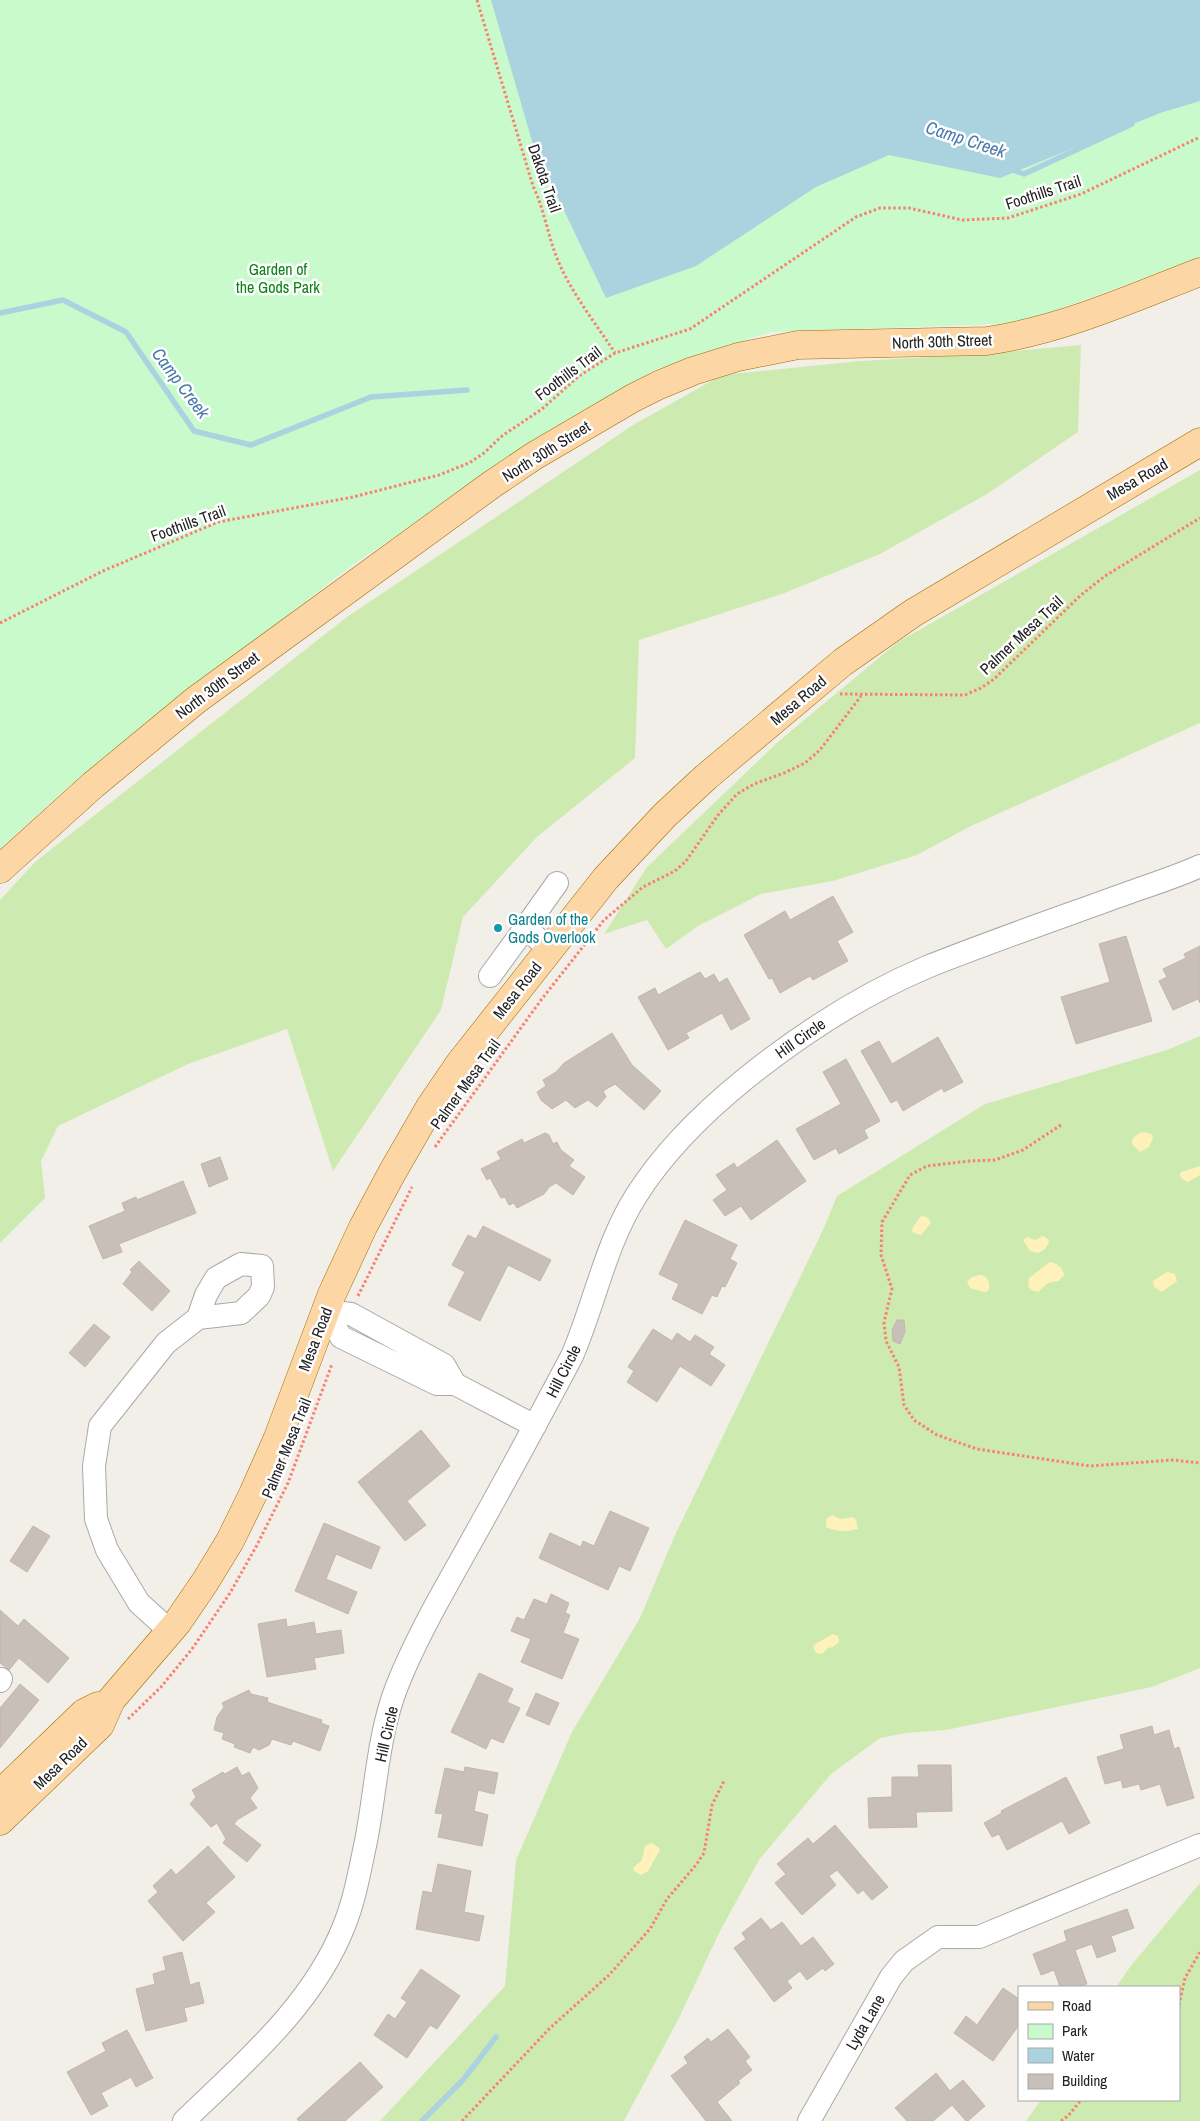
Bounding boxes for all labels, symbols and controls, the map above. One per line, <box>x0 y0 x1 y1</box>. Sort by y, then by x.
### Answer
water label: Camp Creek <box>923 114 1010 164</box>
street label: Dakota Trail <box>523 141 567 215</box>
street label: Foothills Trail <box>1002 169 1084 215</box>
park label: Garden of the Gods Park <box>236 258 320 298</box>
street label: North 30th Street <box>892 328 993 354</box>
street label: Foothills Trail <box>530 341 606 405</box>
water label: Camp Creek <box>146 342 216 424</box>
street label: North 30th Street <box>498 415 594 487</box>
street label: Mesa Road <box>1102 453 1172 505</box>
street label: Foothills Trail <box>148 499 229 547</box>
street label: Palmer Mesa Trail <box>975 591 1067 679</box>
street label: North 30th Street <box>170 646 264 724</box>
street label: Mesa Road <box>765 670 831 730</box>
place label: Garden of the Gods Overlook <box>508 908 596 948</box>
marker: Garden of the Gods Overlook <box>492 922 504 934</box>
street label: Mesa Road <box>488 957 546 1023</box>
street label: Hill Circle <box>770 1013 830 1063</box>
street label: Palmer Mesa Trail <box>425 1034 505 1134</box>
street label: Mesa Road <box>293 1304 337 1374</box>
street label: Hill Circle <box>540 1341 586 1401</box>
street label: Palmer Mesa Trail <box>256 1394 316 1501</box>
street label: Hill Circle <box>369 1704 403 1764</box>
street label: Mesa Road <box>28 1732 92 1794</box>
legend <box>1018 1986 1180 2101</box>
street label: Lyda Lane <box>840 1990 890 2054</box>
text: Road <box>1062 1995 1091 2016</box>
text: Park <box>1062 2020 1088 2041</box>
text: Water <box>1062 2045 1094 2066</box>
text: Building <box>1062 2070 1107 2091</box>

